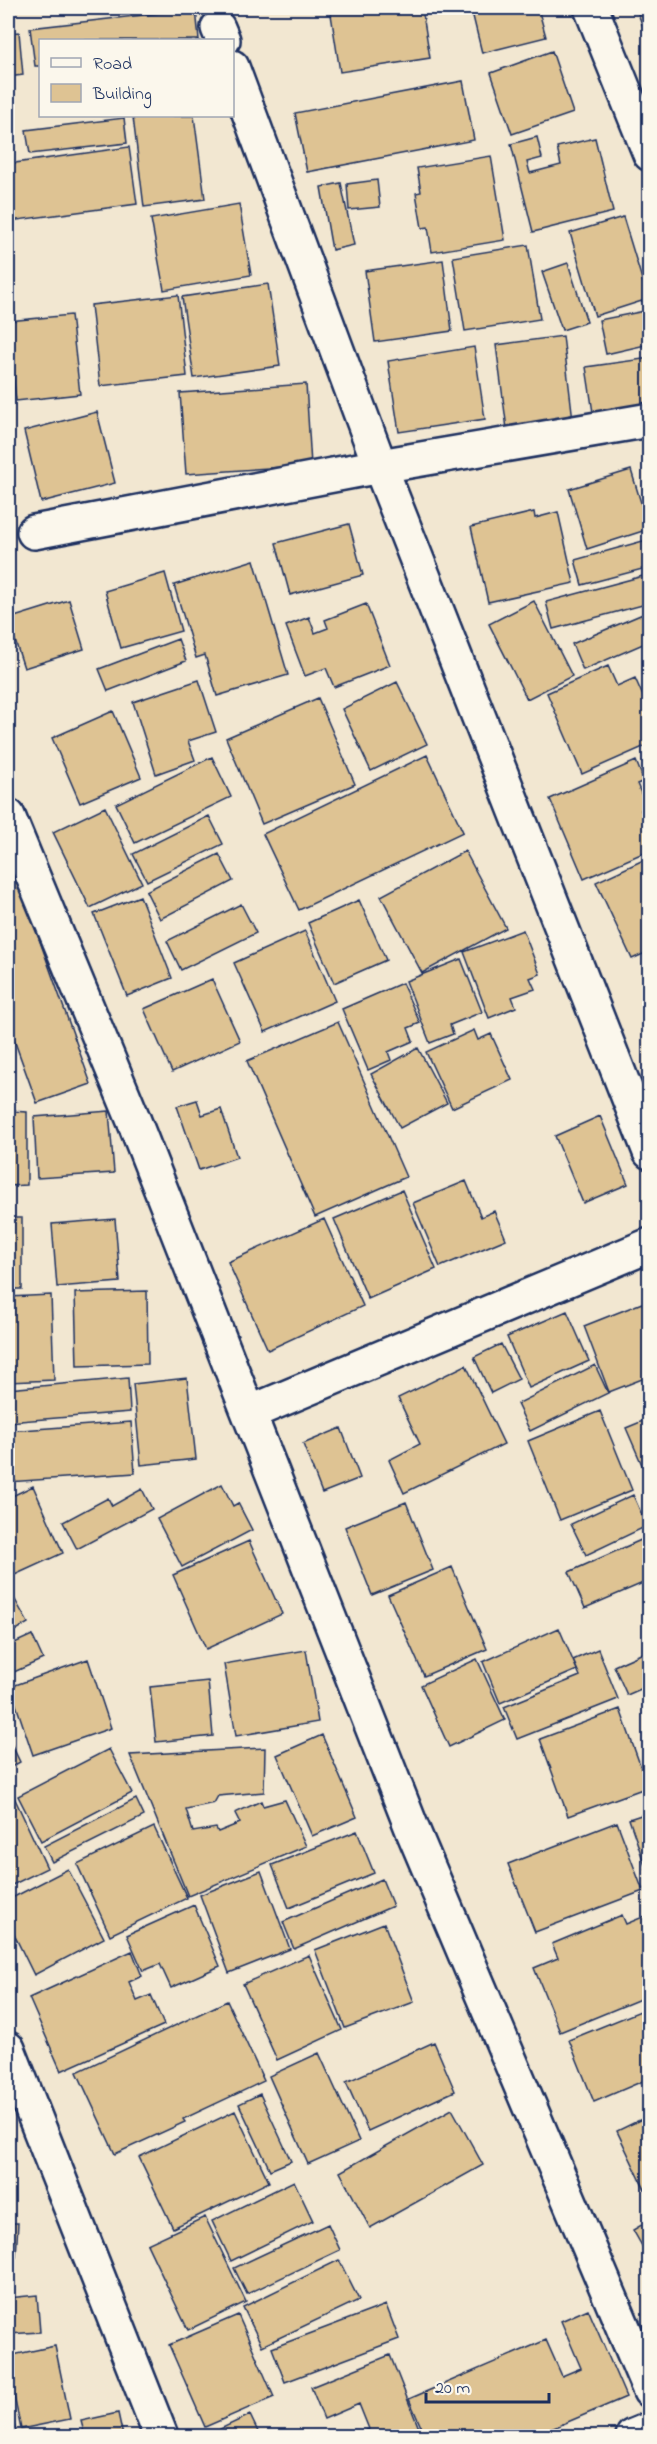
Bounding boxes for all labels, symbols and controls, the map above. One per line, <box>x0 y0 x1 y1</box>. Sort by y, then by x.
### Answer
legend <box>39 39 234 117</box>
text: Road <box>93 52 132 78</box>
text: Building <box>92 82 152 109</box>
scale bar <box>426 2366 549 2404</box>
text: 20 m <box>435 2376 470 2402</box>

